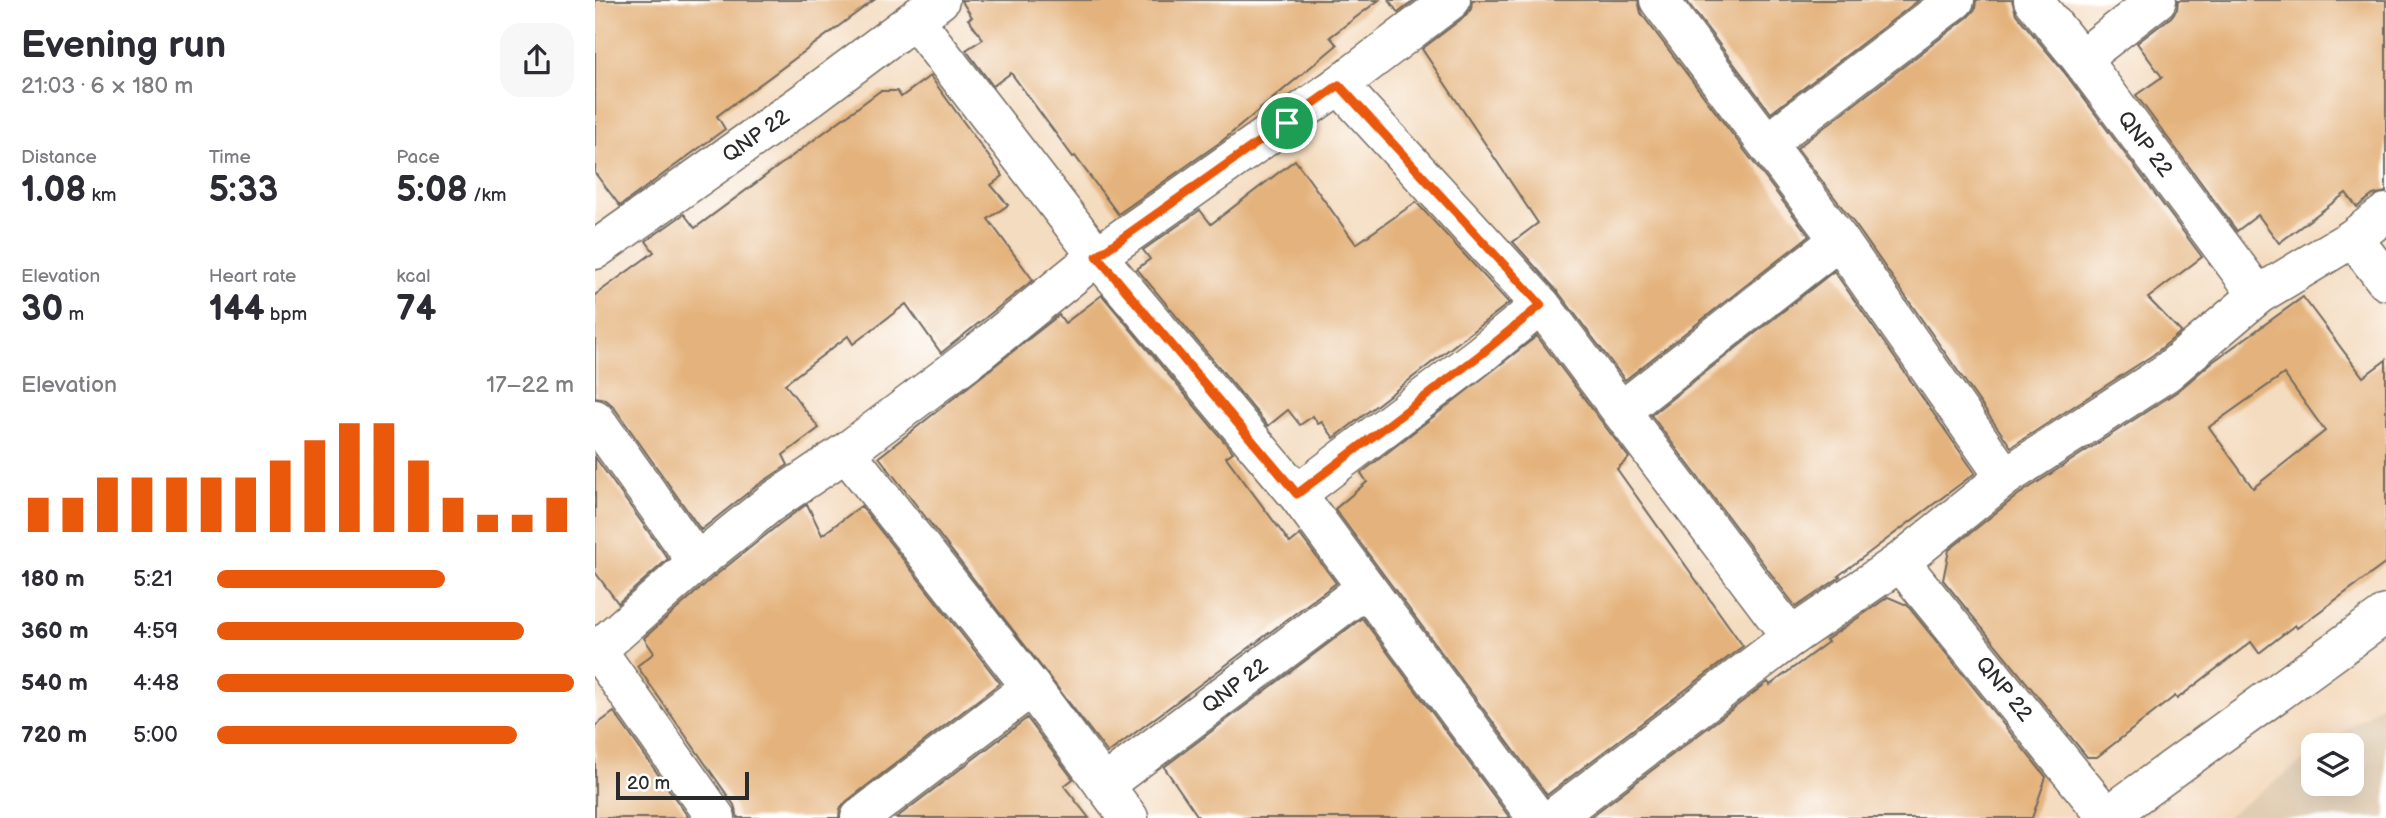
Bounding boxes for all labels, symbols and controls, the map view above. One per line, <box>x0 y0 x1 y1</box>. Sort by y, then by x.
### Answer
text: Evening run <box>21 23 226 68</box>
button: share <box>500 23 574 97</box>
text: 21:03 · 6 × 180 m <box>21 72 193 100</box>
pin <box>1257 93 1317 153</box>
street label: QNP 22 <box>718 104 795 168</box>
icon: arrive <box>1268 104 1306 142</box>
street label: QNP 22 <box>2112 106 2178 182</box>
text: Distance <box>21 146 97 169</box>
text: Time <box>209 146 251 169</box>
text: Pace <box>396 146 440 169</box>
text: 1.08 <box>21 169 86 212</box>
text: 5:33 <box>209 169 278 212</box>
text: 5:08 <box>396 169 468 212</box>
text: km <box>86 184 116 207</box>
text: /km <box>468 184 507 207</box>
text: Elevation <box>21 265 100 288</box>
text: Heart rate <box>209 265 296 288</box>
text: kcal <box>396 265 430 288</box>
text: 30 <box>21 288 63 331</box>
text: 144 <box>209 288 265 331</box>
text: 74 <box>396 288 436 331</box>
text: m <box>63 303 84 326</box>
text: bpm <box>265 303 307 326</box>
text: Elevation <box>21 371 117 399</box>
text: 17–22 m <box>486 371 574 399</box>
text: 180 m <box>21 565 85 593</box>
text: 5:21 <box>133 565 173 593</box>
text: 360 m <box>21 617 89 645</box>
text: 4:59 <box>133 617 178 645</box>
street label: QNP 22 <box>1970 652 2038 727</box>
street label: QNP 22 <box>1197 653 1273 719</box>
text: 540 m <box>21 669 88 697</box>
text: 4:48 <box>133 669 179 697</box>
text: 720 m <box>21 721 87 749</box>
text: 5:00 <box>133 721 178 749</box>
map controls <box>2301 733 2364 796</box>
button: layers <box>2301 733 2364 796</box>
scale bar <box>616 769 749 801</box>
text: 20 m <box>627 772 670 795</box>

